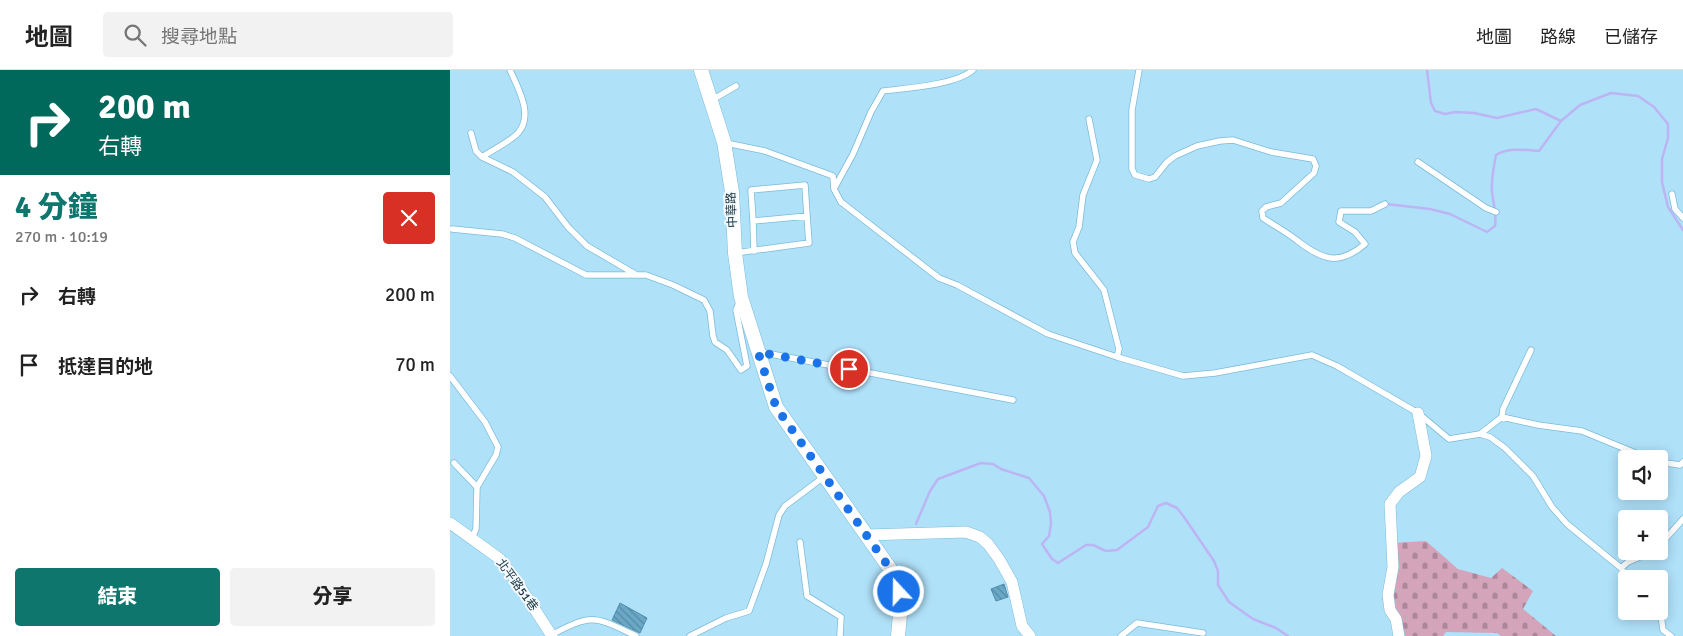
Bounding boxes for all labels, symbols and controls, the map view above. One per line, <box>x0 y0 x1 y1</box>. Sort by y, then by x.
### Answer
search box <box>103 12 453 57</box>
icon: search <box>121 21 149 49</box>
text: 地圖 <box>25 22 73 52</box>
text: 搜尋地點 <box>161 25 237 49</box>
text: 地圖 <box>1476 26 1512 48</box>
text: 路線 <box>1540 26 1576 48</box>
text: 已儲存 <box>1604 26 1658 48</box>
text: 200 m <box>98 85 191 128</box>
icon: right <box>15 90 80 155</box>
text: 右轉 <box>98 133 142 160</box>
text: 4 分鐘 <box>15 189 98 226</box>
button: close <box>383 192 435 244</box>
street label: 中華路 <box>724 192 740 228</box>
text: 270 m · 10:19 <box>15 227 108 247</box>
icon: right <box>15 281 43 309</box>
text: 200 m <box>385 283 435 307</box>
text: 右轉 <box>58 285 96 309</box>
pin <box>828 348 870 390</box>
icon: arrive <box>15 351 43 379</box>
text: 70 m <box>395 353 435 377</box>
text: 抵達目的地 <box>58 355 153 379</box>
icon: arrive <box>835 355 863 383</box>
map controls <box>1618 450 1668 620</box>
button: sound <box>1618 450 1668 500</box>
button: + <box>1618 510 1668 560</box>
street label: 北平路51巷 <box>493 556 541 614</box>
position arrow <box>872 565 924 617</box>
button: 結束 <box>15 568 220 626</box>
button: 分享 <box>230 568 435 626</box>
button: − <box>1618 570 1668 620</box>

